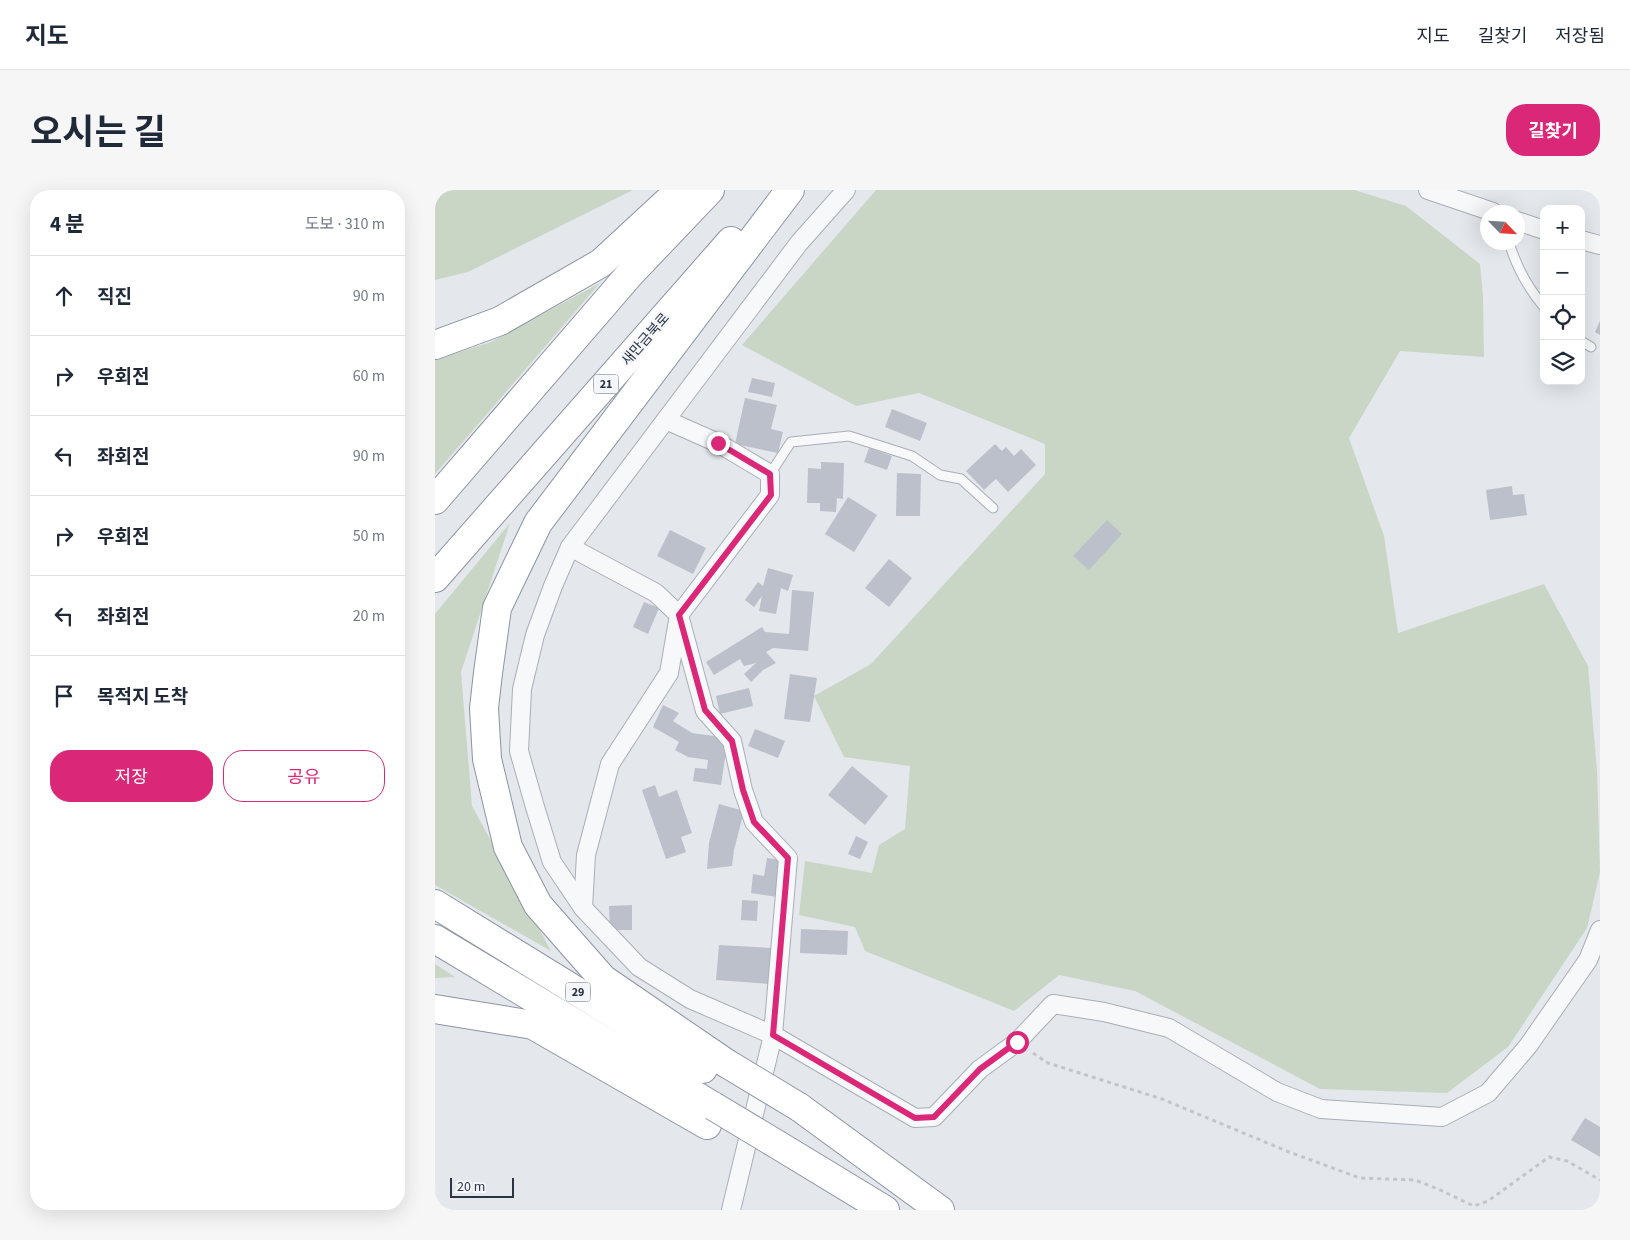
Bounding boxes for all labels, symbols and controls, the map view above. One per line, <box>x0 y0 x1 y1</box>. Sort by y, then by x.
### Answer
text: 지도 <box>25 19 69 54</box>
text: 지도 <box>1417 24 1450 49</box>
text: 길찾기 <box>1478 24 1527 49</box>
text: 저장됨 <box>1555 24 1605 49</box>
button: 길찾기 <box>1506 104 1600 156</box>
text: 오시는 길 <box>30 108 166 158</box>
north arrow <box>1480 205 1525 250</box>
map controls <box>1540 205 1585 385</box>
button: + <box>1540 205 1585 250</box>
text: 4 분 <box>50 209 85 239</box>
text: 도보 · 310 m <box>305 213 385 235</box>
button: − <box>1540 250 1585 295</box>
icon: ahead <box>50 282 78 310</box>
text: 직진 <box>97 284 132 311</box>
text: 90 m <box>353 285 385 307</box>
button: locate <box>1540 295 1585 340</box>
street label: 새만금북로 <box>617 309 675 371</box>
button: layers <box>1540 340 1585 385</box>
icon: right <box>50 362 78 390</box>
text: 우회전 <box>97 364 149 391</box>
text: 60 m <box>353 365 385 387</box>
road number: 21 <box>593 374 619 393</box>
route end <box>707 432 730 455</box>
icon: left <box>50 442 78 470</box>
text: 좌회전 <box>97 444 149 471</box>
text: 90 m <box>353 445 385 467</box>
icon: right <box>50 522 78 550</box>
text: 우회전 <box>97 524 149 551</box>
text: 50 m <box>353 525 385 547</box>
icon: left <box>50 602 78 630</box>
text: 좌회전 <box>97 604 149 631</box>
text: 20 m <box>353 605 385 627</box>
icon: arrive <box>50 682 78 710</box>
text: 목적지 도착 <box>97 684 188 711</box>
button: 저장 <box>50 750 213 802</box>
button: 공유 <box>223 750 385 802</box>
road number: 29 <box>565 982 591 1002</box>
route start <box>1006 1031 1029 1054</box>
scale bar <box>450 1175 514 1198</box>
text: 20 m <box>457 1177 485 1197</box>

